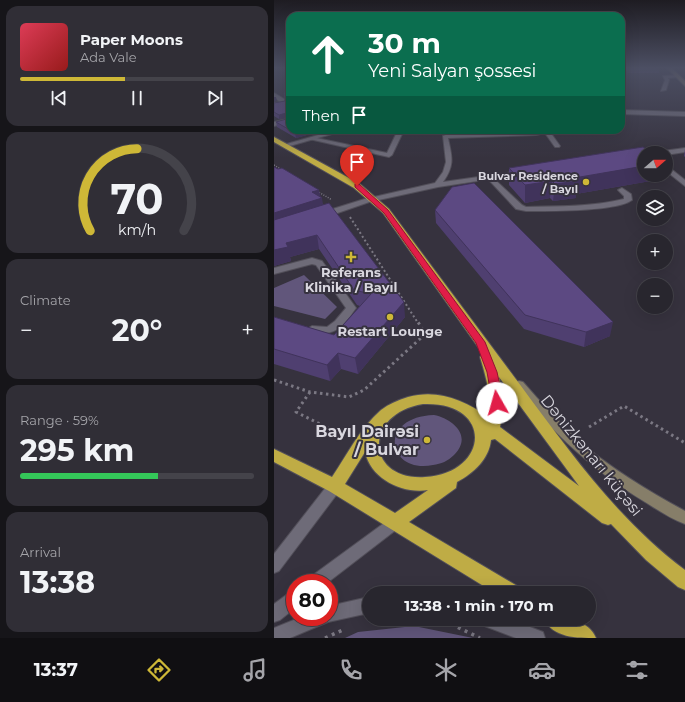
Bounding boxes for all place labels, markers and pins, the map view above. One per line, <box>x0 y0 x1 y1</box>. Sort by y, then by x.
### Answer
pin <box>340 145 374 186</box>
place label: Bulvar Residence / Bayıl <box>478 169 578 196</box>
marker: Bulvar Residence / Bayıl <box>581 177 591 187</box>
marker: Referans Klinika / Bayıl <box>345 251 357 263</box>
place label: Referans Klinika / Bayıl <box>305 264 397 295</box>
marker: Restart Lounge <box>385 312 395 322</box>
place label: Restart Lounge <box>338 323 442 339</box>
place label: Bayıl Dairəsi / Bulvar <box>315 422 419 459</box>
marker: Bayıl Dairəsi / Bulvar <box>422 435 432 445</box>

